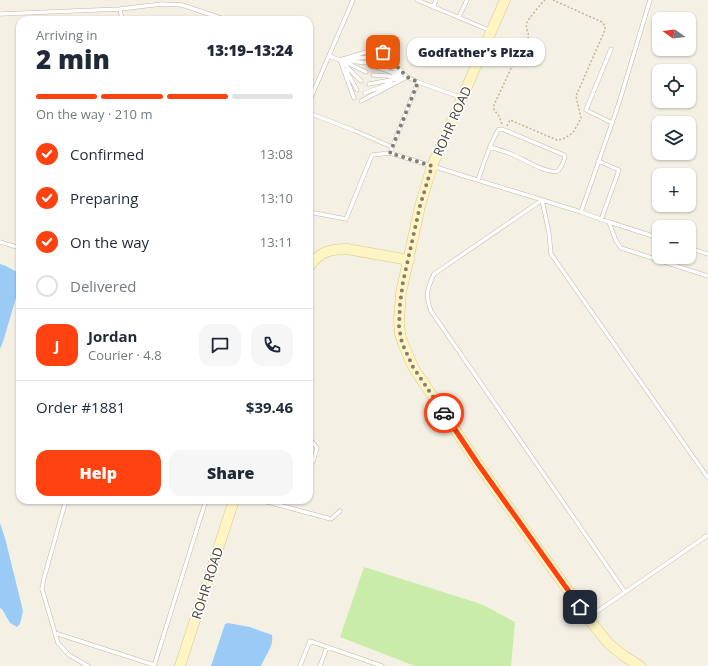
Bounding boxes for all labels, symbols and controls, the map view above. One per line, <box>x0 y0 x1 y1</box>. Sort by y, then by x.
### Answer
north arrow <box>652 12 696 56</box>
map controls <box>652 12 696 264</box>
text: Arriving in <box>36 26 98 44</box>
pin <box>366 35 400 69</box>
callout: Godfather's Pizza <box>407 38 545 66</box>
text: 13:19–13:24 <box>207 40 293 60</box>
text: 2 min <box>36 41 110 77</box>
icon: bag <box>372 41 394 63</box>
text: Godfather's Pizza <box>418 43 534 61</box>
button: locate <box>652 64 696 108</box>
street label: ROHR ROAD <box>429 83 475 159</box>
text: On the way · 210 m <box>36 105 152 123</box>
button: layers <box>652 116 696 160</box>
icon: check <box>36 143 58 165</box>
text: Confirmed <box>70 144 144 164</box>
text: 13:08 <box>260 145 293 163</box>
button: + <box>652 168 696 212</box>
icon: check <box>36 187 58 209</box>
text: Preparing <box>70 188 138 208</box>
text: 13:10 <box>260 189 293 207</box>
button: − <box>652 220 696 264</box>
icon: check <box>36 231 58 253</box>
text: On the way <box>70 232 149 252</box>
text: 13:11 <box>260 233 293 251</box>
text: Delivered <box>70 276 137 296</box>
button: chat <box>199 324 241 366</box>
button: phone <box>251 324 293 366</box>
text: Jordan <box>88 326 137 346</box>
text: J <box>55 335 59 355</box>
text: Courier · 4.8 <box>88 346 162 364</box>
courier <box>424 393 464 433</box>
text: Order #1881 <box>36 397 125 417</box>
text: $39.46 <box>246 397 293 417</box>
icon: car <box>433 402 455 424</box>
button: Help <box>36 450 161 496</box>
button: Share <box>169 450 293 496</box>
street label: ROHR ROAD <box>187 545 227 621</box>
pin <box>563 590 597 624</box>
icon: home <box>569 596 591 618</box>

